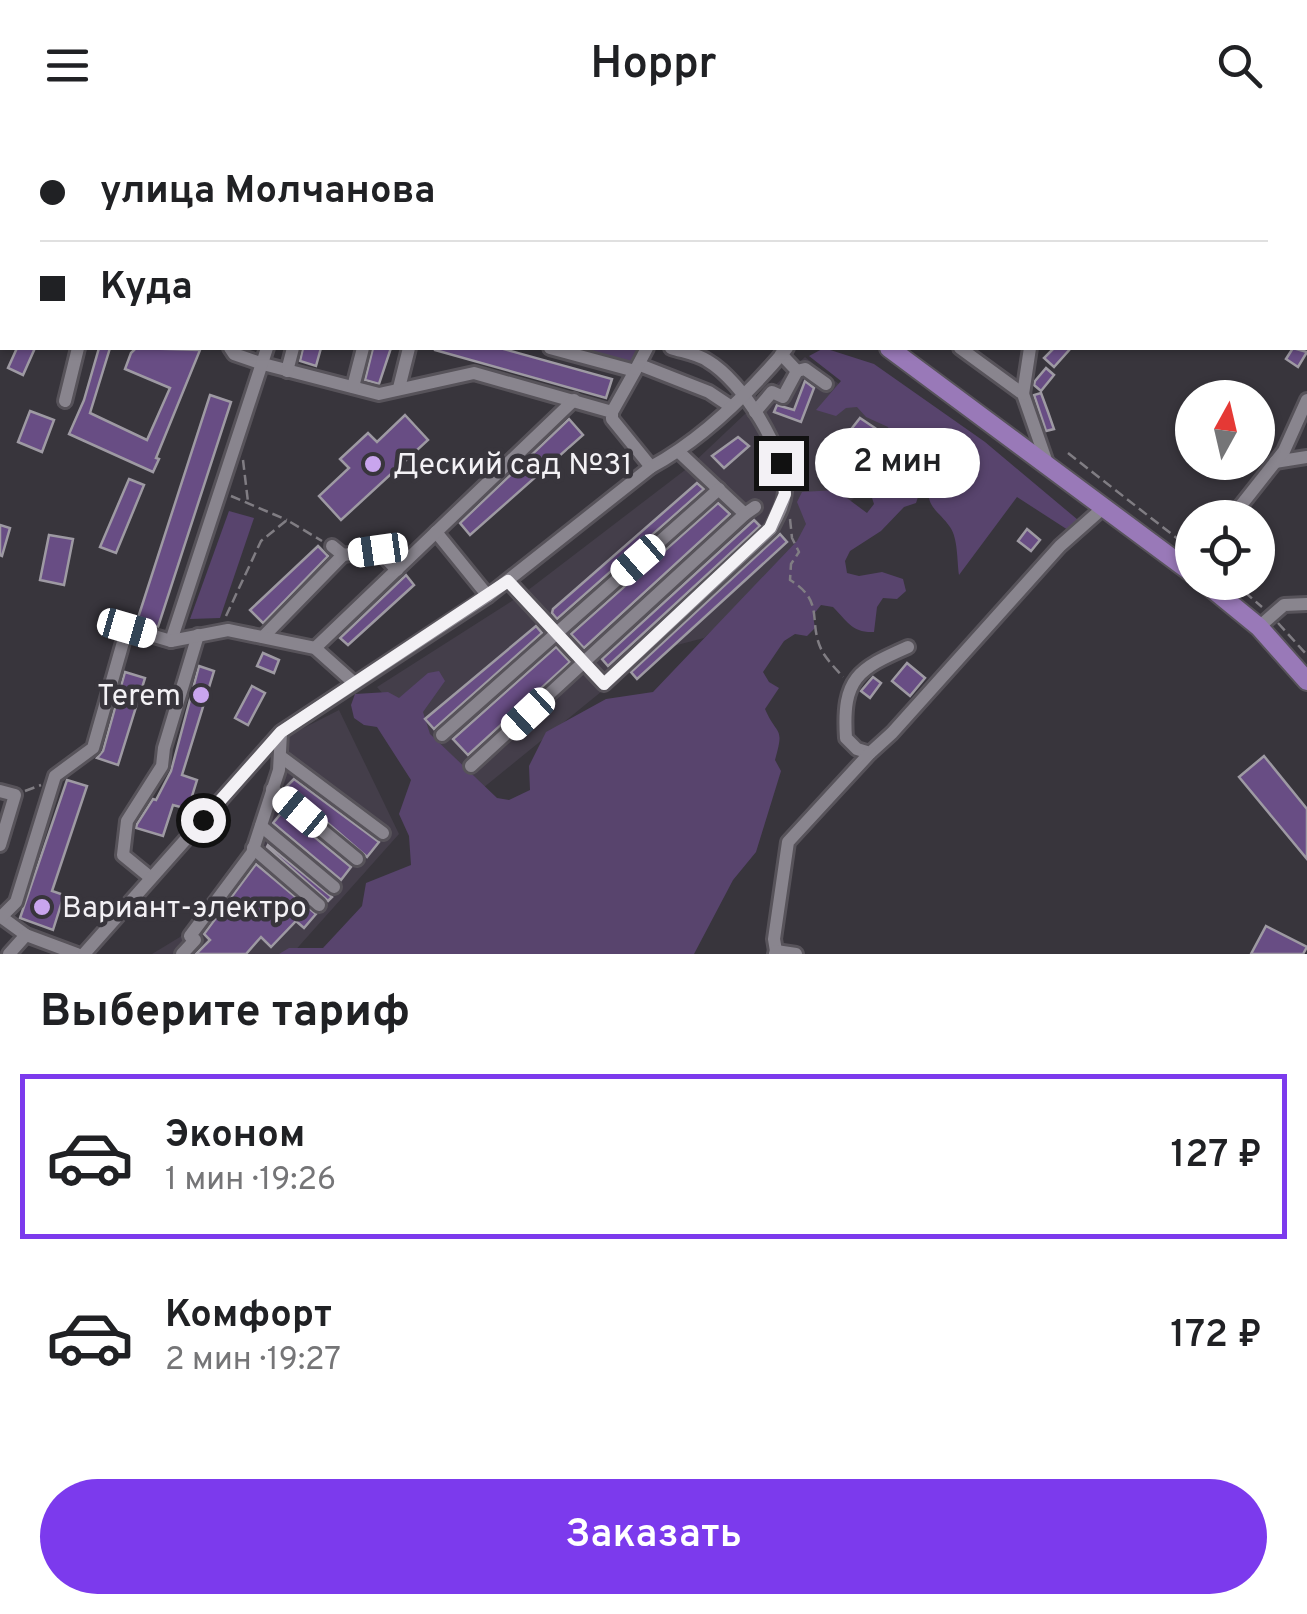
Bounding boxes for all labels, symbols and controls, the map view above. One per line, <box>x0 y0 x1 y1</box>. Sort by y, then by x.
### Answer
text: Hoppr <box>590 37 717 94</box>
icon: menu <box>40 38 95 93</box>
icon: search <box>1212 38 1267 93</box>
text: улица Молчанова <box>100 168 435 217</box>
text: Куда <box>100 264 193 313</box>
north arrow <box>1175 380 1275 480</box>
map controls <box>1175 380 1275 600</box>
callout: 2 мин <box>816 428 981 498</box>
route end <box>759 441 804 486</box>
text: 2 мин <box>853 443 942 483</box>
place label: Деский сад №31 <box>393 448 632 485</box>
marker: Деский сад №31 <box>362 453 384 475</box>
button: locate <box>1175 500 1275 600</box>
car <box>606 529 670 591</box>
car <box>346 531 410 569</box>
car <box>94 605 160 651</box>
place label: Terem <box>97 679 181 716</box>
car <box>496 683 560 745</box>
marker: Terem <box>190 684 212 706</box>
car <box>267 781 333 843</box>
route start <box>181 798 226 843</box>
place label: Вариант-электро <box>62 891 307 928</box>
marker: Вариант-электро <box>31 896 53 918</box>
text: Выберите тариф <box>40 985 410 1042</box>
icon: car <box>45 1112 135 1202</box>
text: Эконом <box>165 1112 305 1161</box>
text: 127 ₽ <box>1170 1132 1262 1181</box>
text: 1 мин · 19:26 <box>165 1161 336 1201</box>
icon: car <box>45 1292 135 1382</box>
text: Комфорт <box>165 1292 332 1341</box>
text: 172 ₽ <box>1170 1312 1262 1361</box>
text: 2 мин · 19:27 <box>165 1341 341 1381</box>
button: Заказать <box>40 1479 1267 1594</box>

